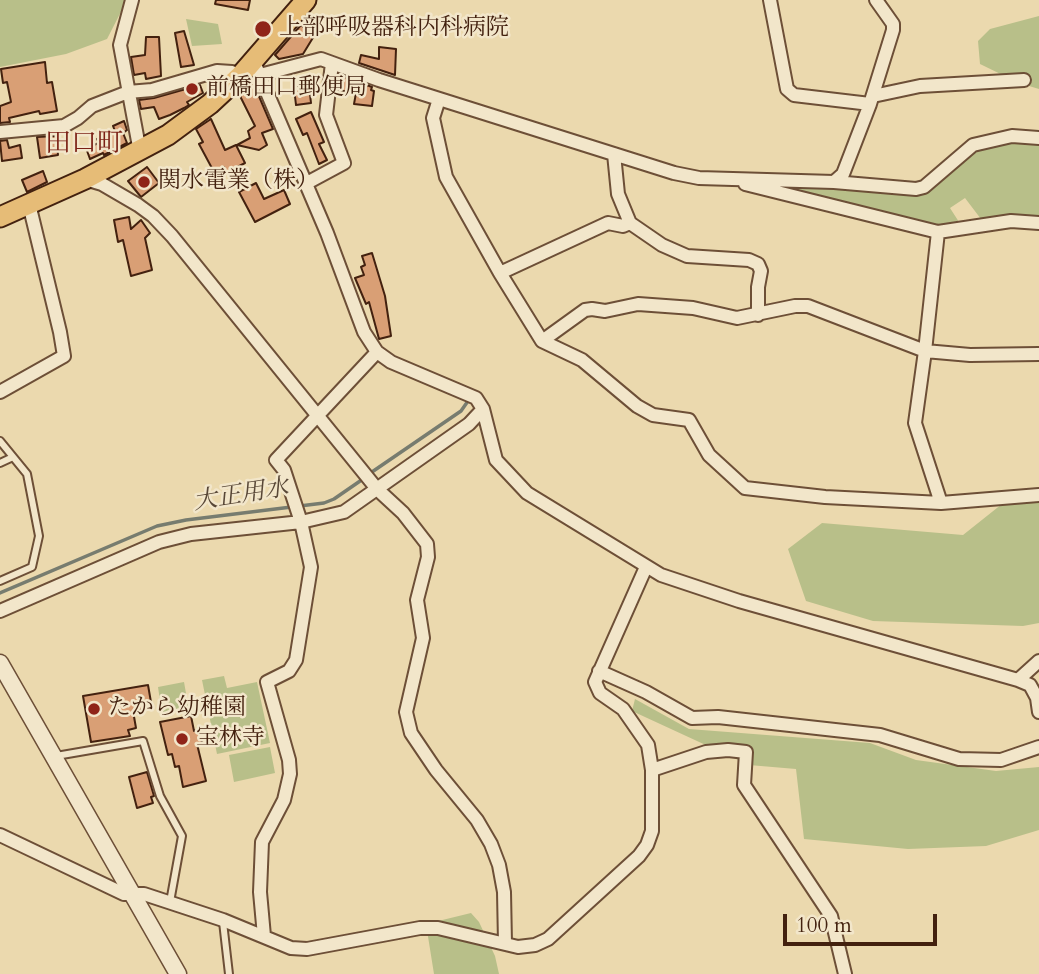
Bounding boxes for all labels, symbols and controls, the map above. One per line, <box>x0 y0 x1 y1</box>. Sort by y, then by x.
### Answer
place label: 上部呼吸器科内科病院 <box>279 15 509 43</box>
marker: 上部呼吸器科内科病院 <box>253 19 273 39</box>
place label: 前橋田口郵便局 <box>206 75 367 103</box>
marker: 前橋田口郵便局 <box>184 81 200 97</box>
district label: 田口町 <box>45 129 123 161</box>
place label: 関水電業（株） <box>158 168 319 196</box>
marker: 関水電業（株） <box>136 174 152 190</box>
water label: 大正用水 <box>191 474 291 518</box>
place label: たから幼稚園 <box>108 695 246 723</box>
marker: たから幼稚園 <box>86 701 102 717</box>
place label: 宝林寺 <box>196 725 265 753</box>
marker: 宝林寺 <box>174 731 190 747</box>
scale bar <box>787 900 941 944</box>
text: 100 m <box>796 911 852 940</box>

